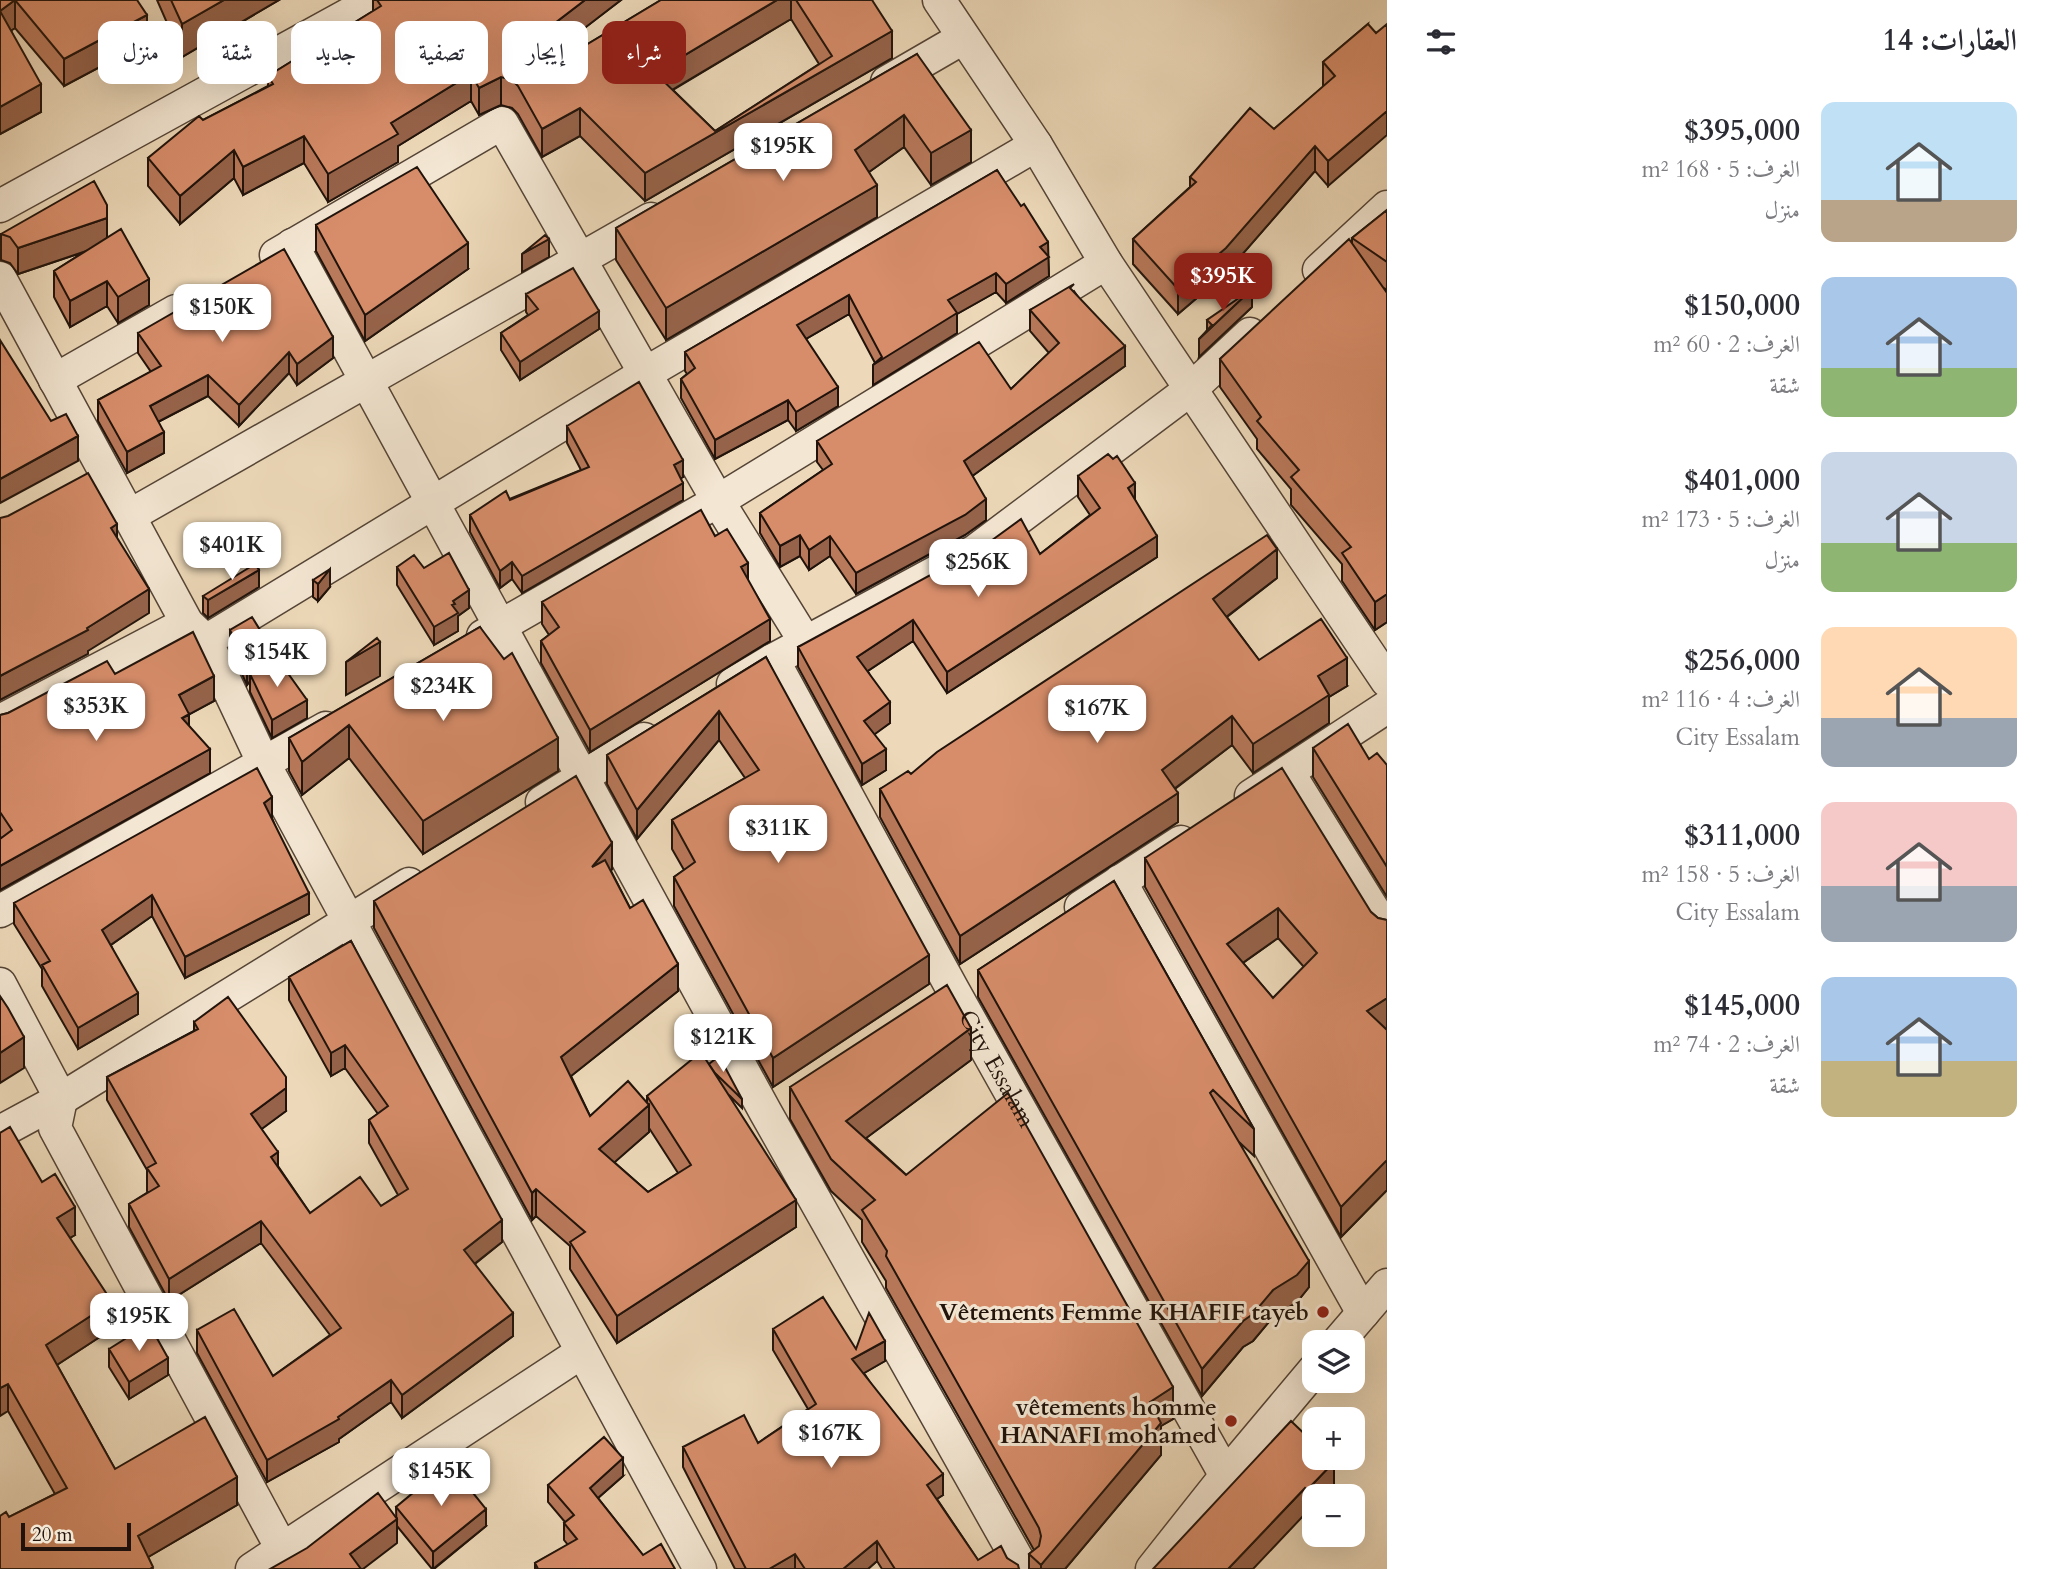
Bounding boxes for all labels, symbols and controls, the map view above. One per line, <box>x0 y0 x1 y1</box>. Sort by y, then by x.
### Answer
text: العقارات: 14 <box>1882 20 2017 61</box>
chip: منزل <box>98 21 183 84</box>
chip: شقة <box>197 21 277 84</box>
chip: جديد <box>291 21 381 84</box>
chip: تصفية <box>395 21 488 84</box>
chip: إيجار <box>502 21 588 84</box>
chip: شراء <box>602 21 686 84</box>
icon: filters <box>1422 23 1460 61</box>
text: $395,000 <box>1684 110 1800 151</box>
pin: $195K <box>734 124 832 183</box>
text: $195K <box>750 130 816 161</box>
icon: home <box>1877 130 1961 214</box>
text: الغرف: 5 · 168 m² <box>1641 154 1800 185</box>
text: منزل <box>1765 195 1800 226</box>
pin: $395K <box>1174 254 1272 313</box>
text: $395K <box>1190 260 1256 291</box>
pin: $150K <box>173 284 271 344</box>
text: $150,000 <box>1684 285 1800 326</box>
text: $150K <box>189 291 255 322</box>
icon: home <box>1877 305 1961 389</box>
text: الغرف: 2 · 60 m² <box>1653 329 1800 360</box>
text: شقة <box>1770 370 1800 401</box>
text: $401,000 <box>1684 460 1800 501</box>
icon: home <box>1877 480 1961 564</box>
text: الغرف: 5 · 173 m² <box>1641 504 1800 535</box>
pin: $401K <box>183 522 281 582</box>
text: $401K <box>199 529 265 560</box>
pin: $256K <box>929 540 1027 599</box>
text: منزل <box>1765 545 1800 576</box>
text: $256K <box>945 546 1011 577</box>
pin: $154K <box>228 630 326 689</box>
text: $154K <box>244 636 310 667</box>
text: $256,000 <box>1684 640 1800 681</box>
icon: home <box>1877 655 1961 739</box>
pin: $234K <box>394 664 492 723</box>
text: $234K <box>410 670 476 701</box>
pin: $353K <box>47 684 145 743</box>
text: الغرف: 4 · 116 m² <box>1641 684 1800 715</box>
pin: $167K <box>1048 686 1146 745</box>
text: $353K <box>63 690 129 721</box>
text: $167K <box>1064 692 1130 723</box>
text: City Essalam <box>1676 722 1800 753</box>
pin: $311K <box>729 806 827 865</box>
text: $311K <box>745 812 811 843</box>
text: $311,000 <box>1684 815 1800 856</box>
icon: home <box>1877 830 1961 914</box>
text: الغرف: 5 · 158 m² <box>1641 859 1800 890</box>
text: City Essalam <box>1676 897 1800 928</box>
text: $145,000 <box>1684 985 1800 1026</box>
street label: City Essalam <box>951 1004 1044 1134</box>
icon: home <box>1877 1005 1961 1089</box>
pin: $121K <box>674 1014 772 1074</box>
text: $121K <box>690 1021 756 1052</box>
text: الغرف: 2 · 74 m² <box>1653 1029 1800 1060</box>
text: شقة <box>1770 1070 1800 1101</box>
pin: $195K <box>90 1294 188 1353</box>
place label: Vêtements Femme KHAFIF tayeb <box>939 1296 1309 1329</box>
text: $195K <box>106 1300 172 1331</box>
marker: Vêtements Femme KHAFIF tayeb <box>1315 1304 1331 1320</box>
map controls <box>1302 1330 1365 1547</box>
button: layers <box>1302 1330 1365 1393</box>
place label: vêtements homme HANAFI mohamed <box>1000 1391 1217 1452</box>
button: + <box>1302 1407 1365 1470</box>
pin: $167K <box>782 1410 880 1470</box>
marker: vêtements homme HANAFI mohamed <box>1223 1413 1239 1429</box>
text: $167K <box>798 1417 864 1448</box>
pin: $145K <box>392 1448 490 1508</box>
text: $145K <box>408 1455 474 1486</box>
button: − <box>1302 1484 1365 1547</box>
scale bar <box>21 1520 131 1552</box>
text: 20 m <box>32 1522 73 1548</box>

